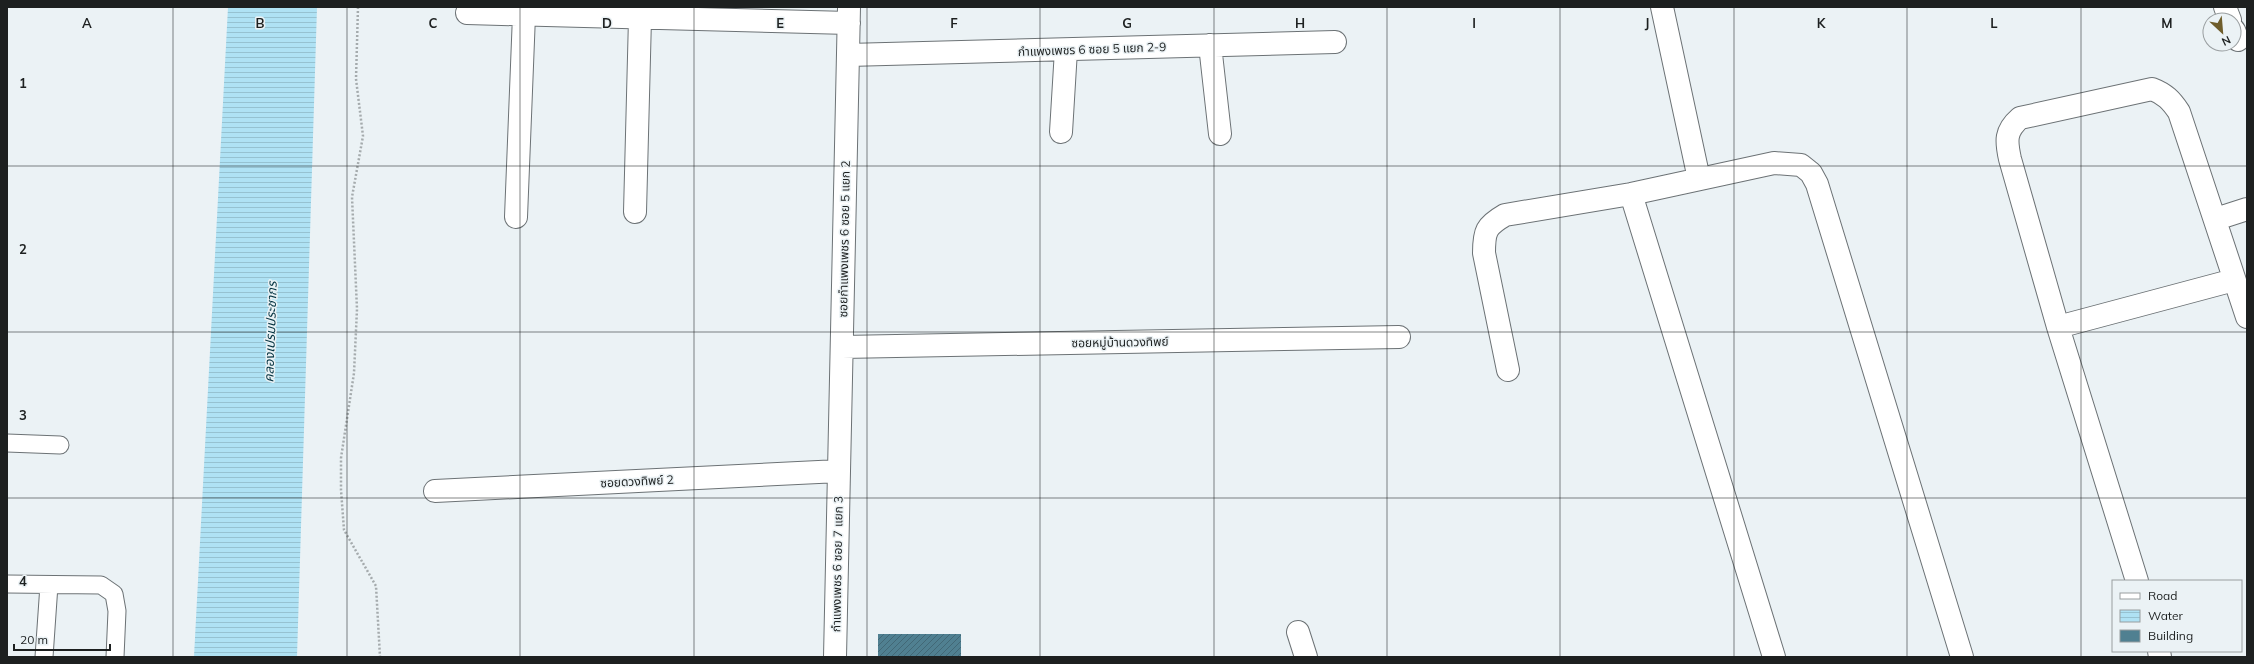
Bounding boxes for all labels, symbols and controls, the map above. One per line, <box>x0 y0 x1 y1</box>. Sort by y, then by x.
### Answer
north arrow <box>2202 12 2242 52</box>
text: A <box>82 15 92 31</box>
text: B <box>256 15 265 31</box>
text: C <box>429 15 438 31</box>
text: D <box>602 15 612 31</box>
text: E <box>776 15 784 31</box>
text: F <box>950 15 958 31</box>
text: G <box>1122 15 1132 31</box>
text: H <box>1295 15 1305 31</box>
text: I <box>1472 15 1476 31</box>
text: J <box>1645 15 1649 31</box>
text: K <box>1817 15 1827 31</box>
text: L <box>1990 15 1998 31</box>
text: M <box>2161 15 2173 31</box>
text: N <box>2220 33 2233 49</box>
street label: กำแพงเพชร 6 ซอย 5 แยก 2-9 <box>1017 39 1167 59</box>
text: 1 <box>19 75 27 91</box>
street label: ซอยกำแพงเพชร 6 ซอย 5 แยก 2 <box>835 160 853 318</box>
text: 2 <box>19 241 27 257</box>
water label: คลองเปรมประชากร <box>260 280 280 383</box>
street label: ซอยหมู่บ้านดวงทิพย์ <box>1071 334 1169 350</box>
text: 3 <box>19 407 27 423</box>
street label: ซอยดวงทิพย์ 2 <box>600 472 674 490</box>
street label: กำแพงเพชร 6 ซอย 7 แยก 3 <box>828 496 846 632</box>
text: 4 <box>19 573 27 589</box>
legend <box>2112 580 2242 652</box>
text: Road <box>2148 588 2177 603</box>
text: Water <box>2148 608 2184 623</box>
scale bar <box>14 626 110 652</box>
text: Building <box>2148 628 2193 643</box>
text: 20 m <box>20 632 48 647</box>

